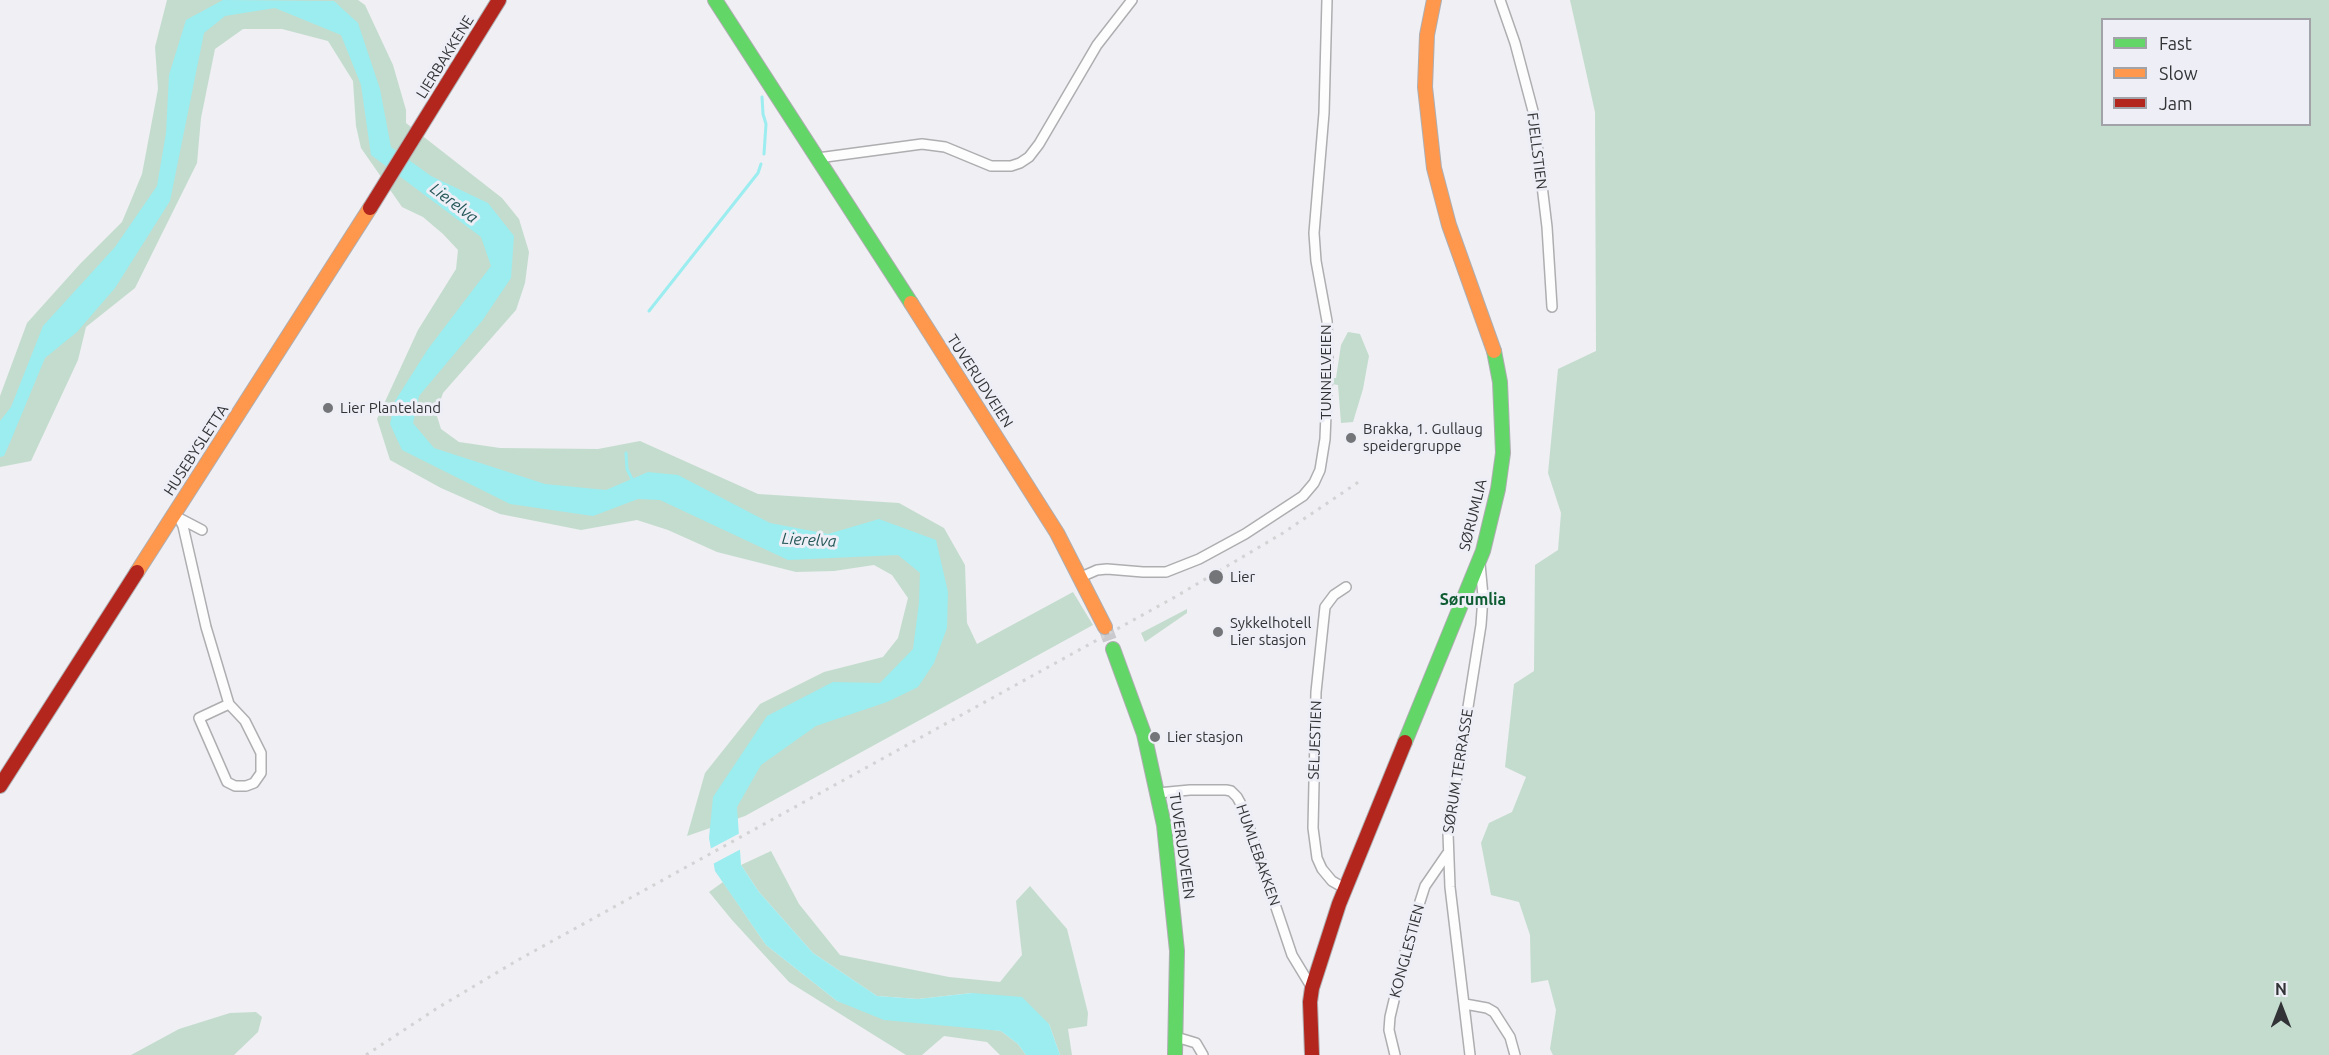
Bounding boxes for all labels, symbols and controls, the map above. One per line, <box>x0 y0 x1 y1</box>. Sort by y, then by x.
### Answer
street label: LIERBAKKENE <box>412 12 478 102</box>
legend <box>2101 18 2311 126</box>
text: Fast <box>2159 33 2192 53</box>
text: Slow <box>2159 63 2198 83</box>
text: Jam <box>2159 93 2193 113</box>
street label: FJELLSTIEN <box>1523 112 1551 190</box>
water label: Lierelva <box>426 179 482 227</box>
street label: TUNNELVEIEN <box>1317 324 1335 420</box>
street label: TUVERUDVEIEN <box>943 331 1017 431</box>
place label: Lier Planteland <box>340 399 441 417</box>
street label: HUSEBYSLETTA <box>160 401 232 499</box>
marker: Lier Planteland <box>321 401 335 415</box>
place label: Brakka, 1. Gullaug speidergruppe <box>1363 420 1483 455</box>
marker: Brakka, 1. Gullaug speidergruppe <box>1344 431 1358 445</box>
street label: SØRUMLIA <box>1455 477 1491 553</box>
water label: Lierelva <box>781 529 837 551</box>
marker: Lier <box>1207 568 1225 586</box>
place label: Lier <box>1230 568 1255 586</box>
district label: Sørumlia <box>1440 590 1506 610</box>
place label: Sykkelhotell Lier stasjon <box>1230 614 1311 649</box>
marker: Sykkelhotell Lier stasjon <box>1211 625 1225 639</box>
street label: SELJESTIEN <box>1305 700 1325 780</box>
street label: SØRUM TERRASSE <box>1439 708 1477 834</box>
place label: Lier stasjon <box>1167 728 1243 746</box>
marker: Lier stasjon <box>1148 730 1162 744</box>
street label: TUVERUDVEIEN <box>1166 792 1198 900</box>
street label: HUMLEBAKKEN <box>1232 802 1284 908</box>
street label: KONGLESTIEN <box>1386 902 1428 1000</box>
north arrow <box>2251 977 2311 1037</box>
text: N <box>2275 980 2287 998</box>

